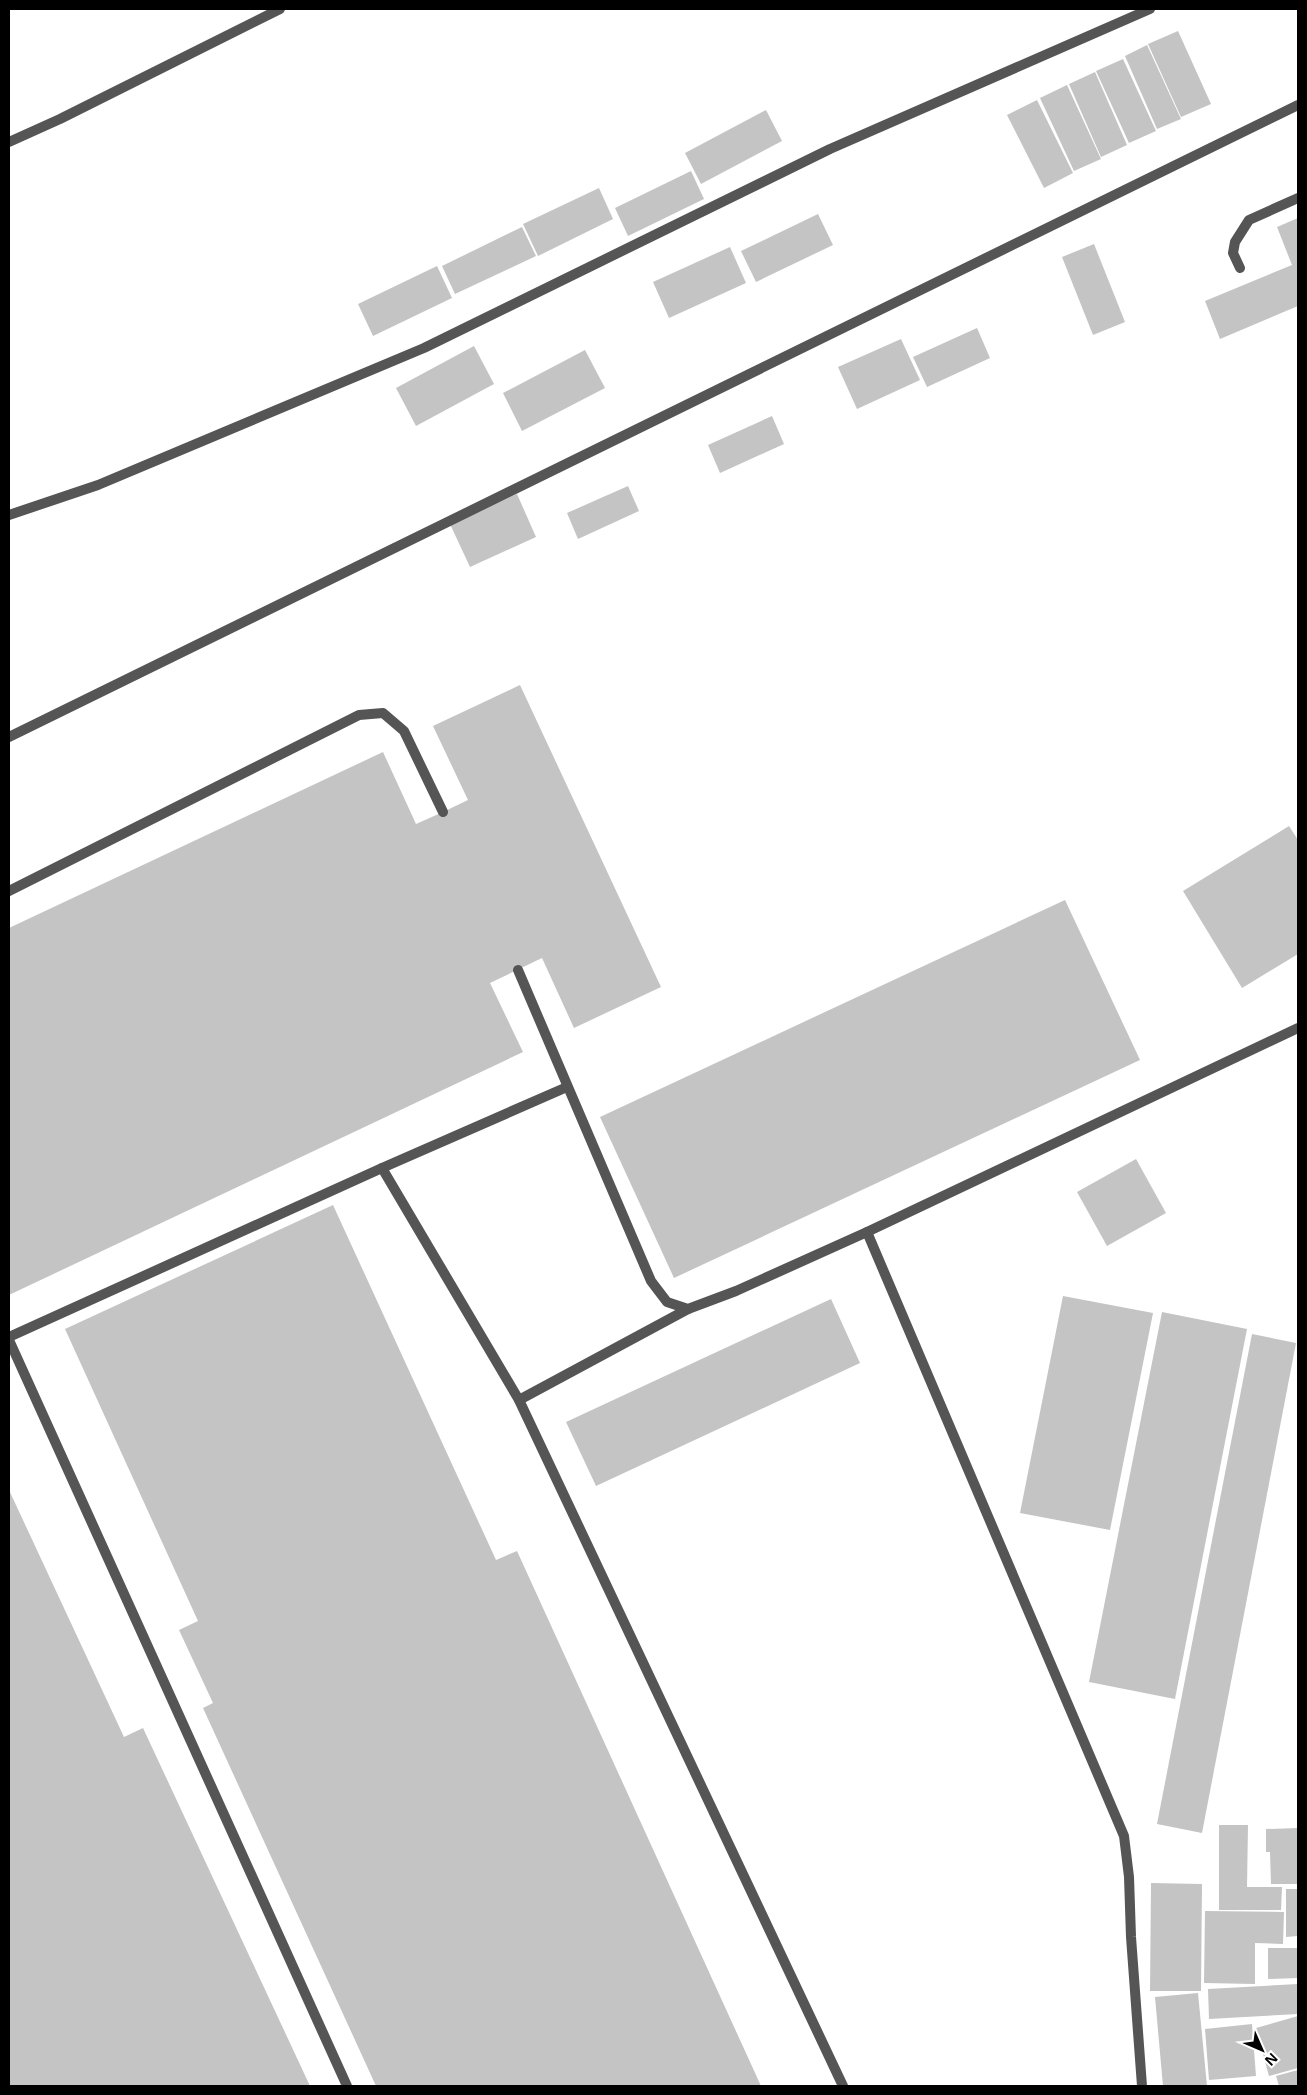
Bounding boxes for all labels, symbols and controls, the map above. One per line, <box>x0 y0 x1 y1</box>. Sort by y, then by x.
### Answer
north arrow <box>1237 2025 1287 2075</box>
text: N <box>1261 2049 1282 2070</box>

